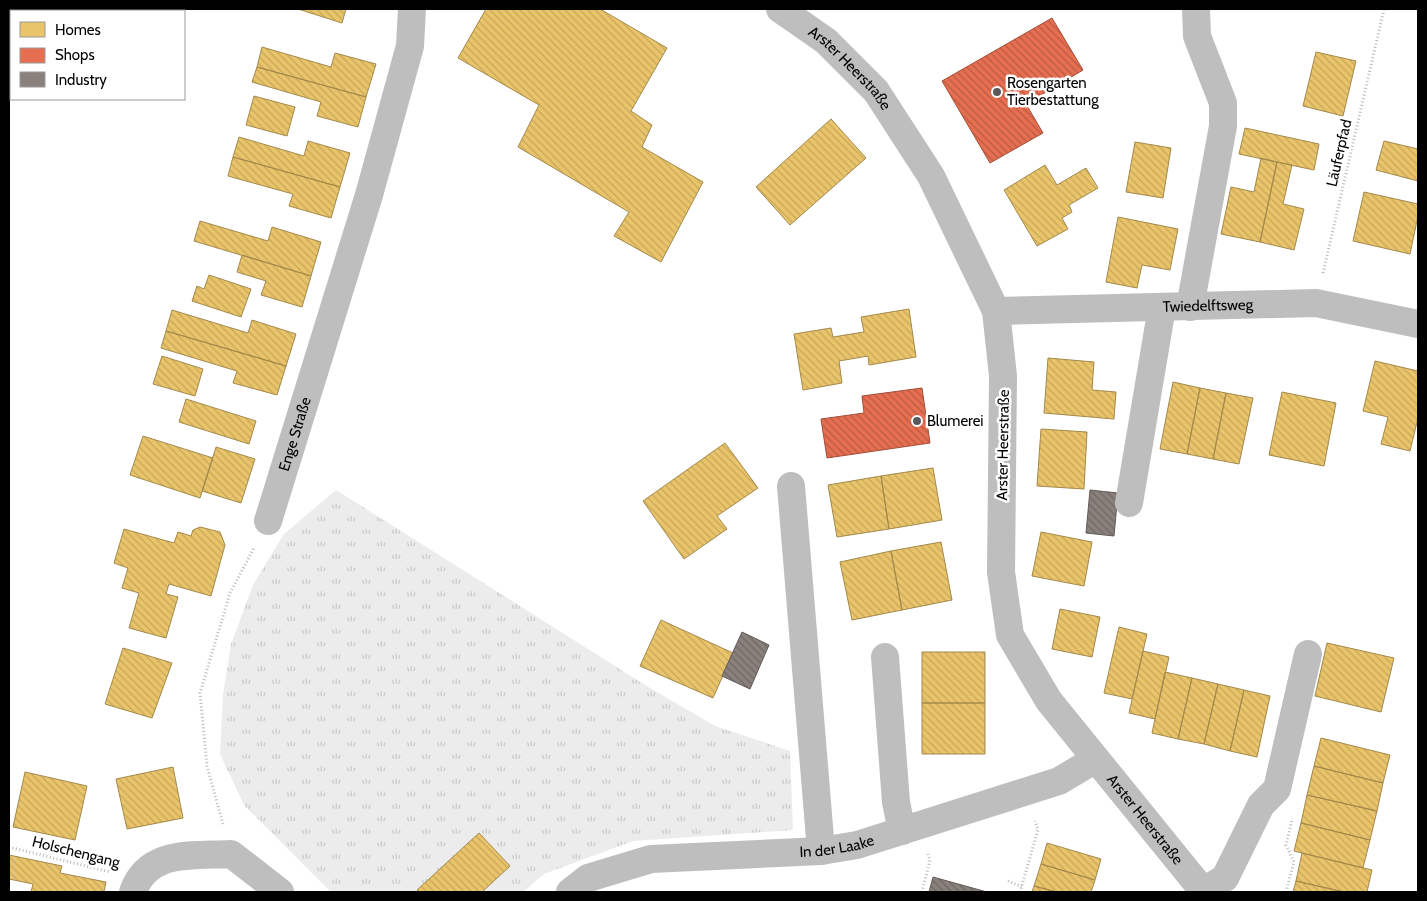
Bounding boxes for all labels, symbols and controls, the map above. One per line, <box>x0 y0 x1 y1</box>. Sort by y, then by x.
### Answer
legend <box>10 10 185 100</box>
text: Homes <box>55 21 101 39</box>
street label: Arster Heerstraße <box>805 22 895 114</box>
text: Shops <box>55 46 95 64</box>
text: Industry <box>55 71 107 89</box>
place label: Rosengarten Tierbestattung <box>1007 74 1099 109</box>
marker: Rosengarten Tierbestattung <box>991 86 1003 98</box>
street label: Läuferpfad <box>1323 118 1355 188</box>
street label: Twiedelftsweg <box>1163 296 1254 316</box>
street label: Arster Heerstraße <box>993 389 1013 501</box>
street label: Enge Straße <box>275 394 315 473</box>
place label: Blumerei <box>927 412 984 430</box>
marker: Blumerei <box>911 415 923 427</box>
street label: Arster Heerstraße <box>1103 771 1187 868</box>
street label: In der Laake <box>799 831 877 861</box>
street label: Holschengang <box>30 832 122 872</box>

